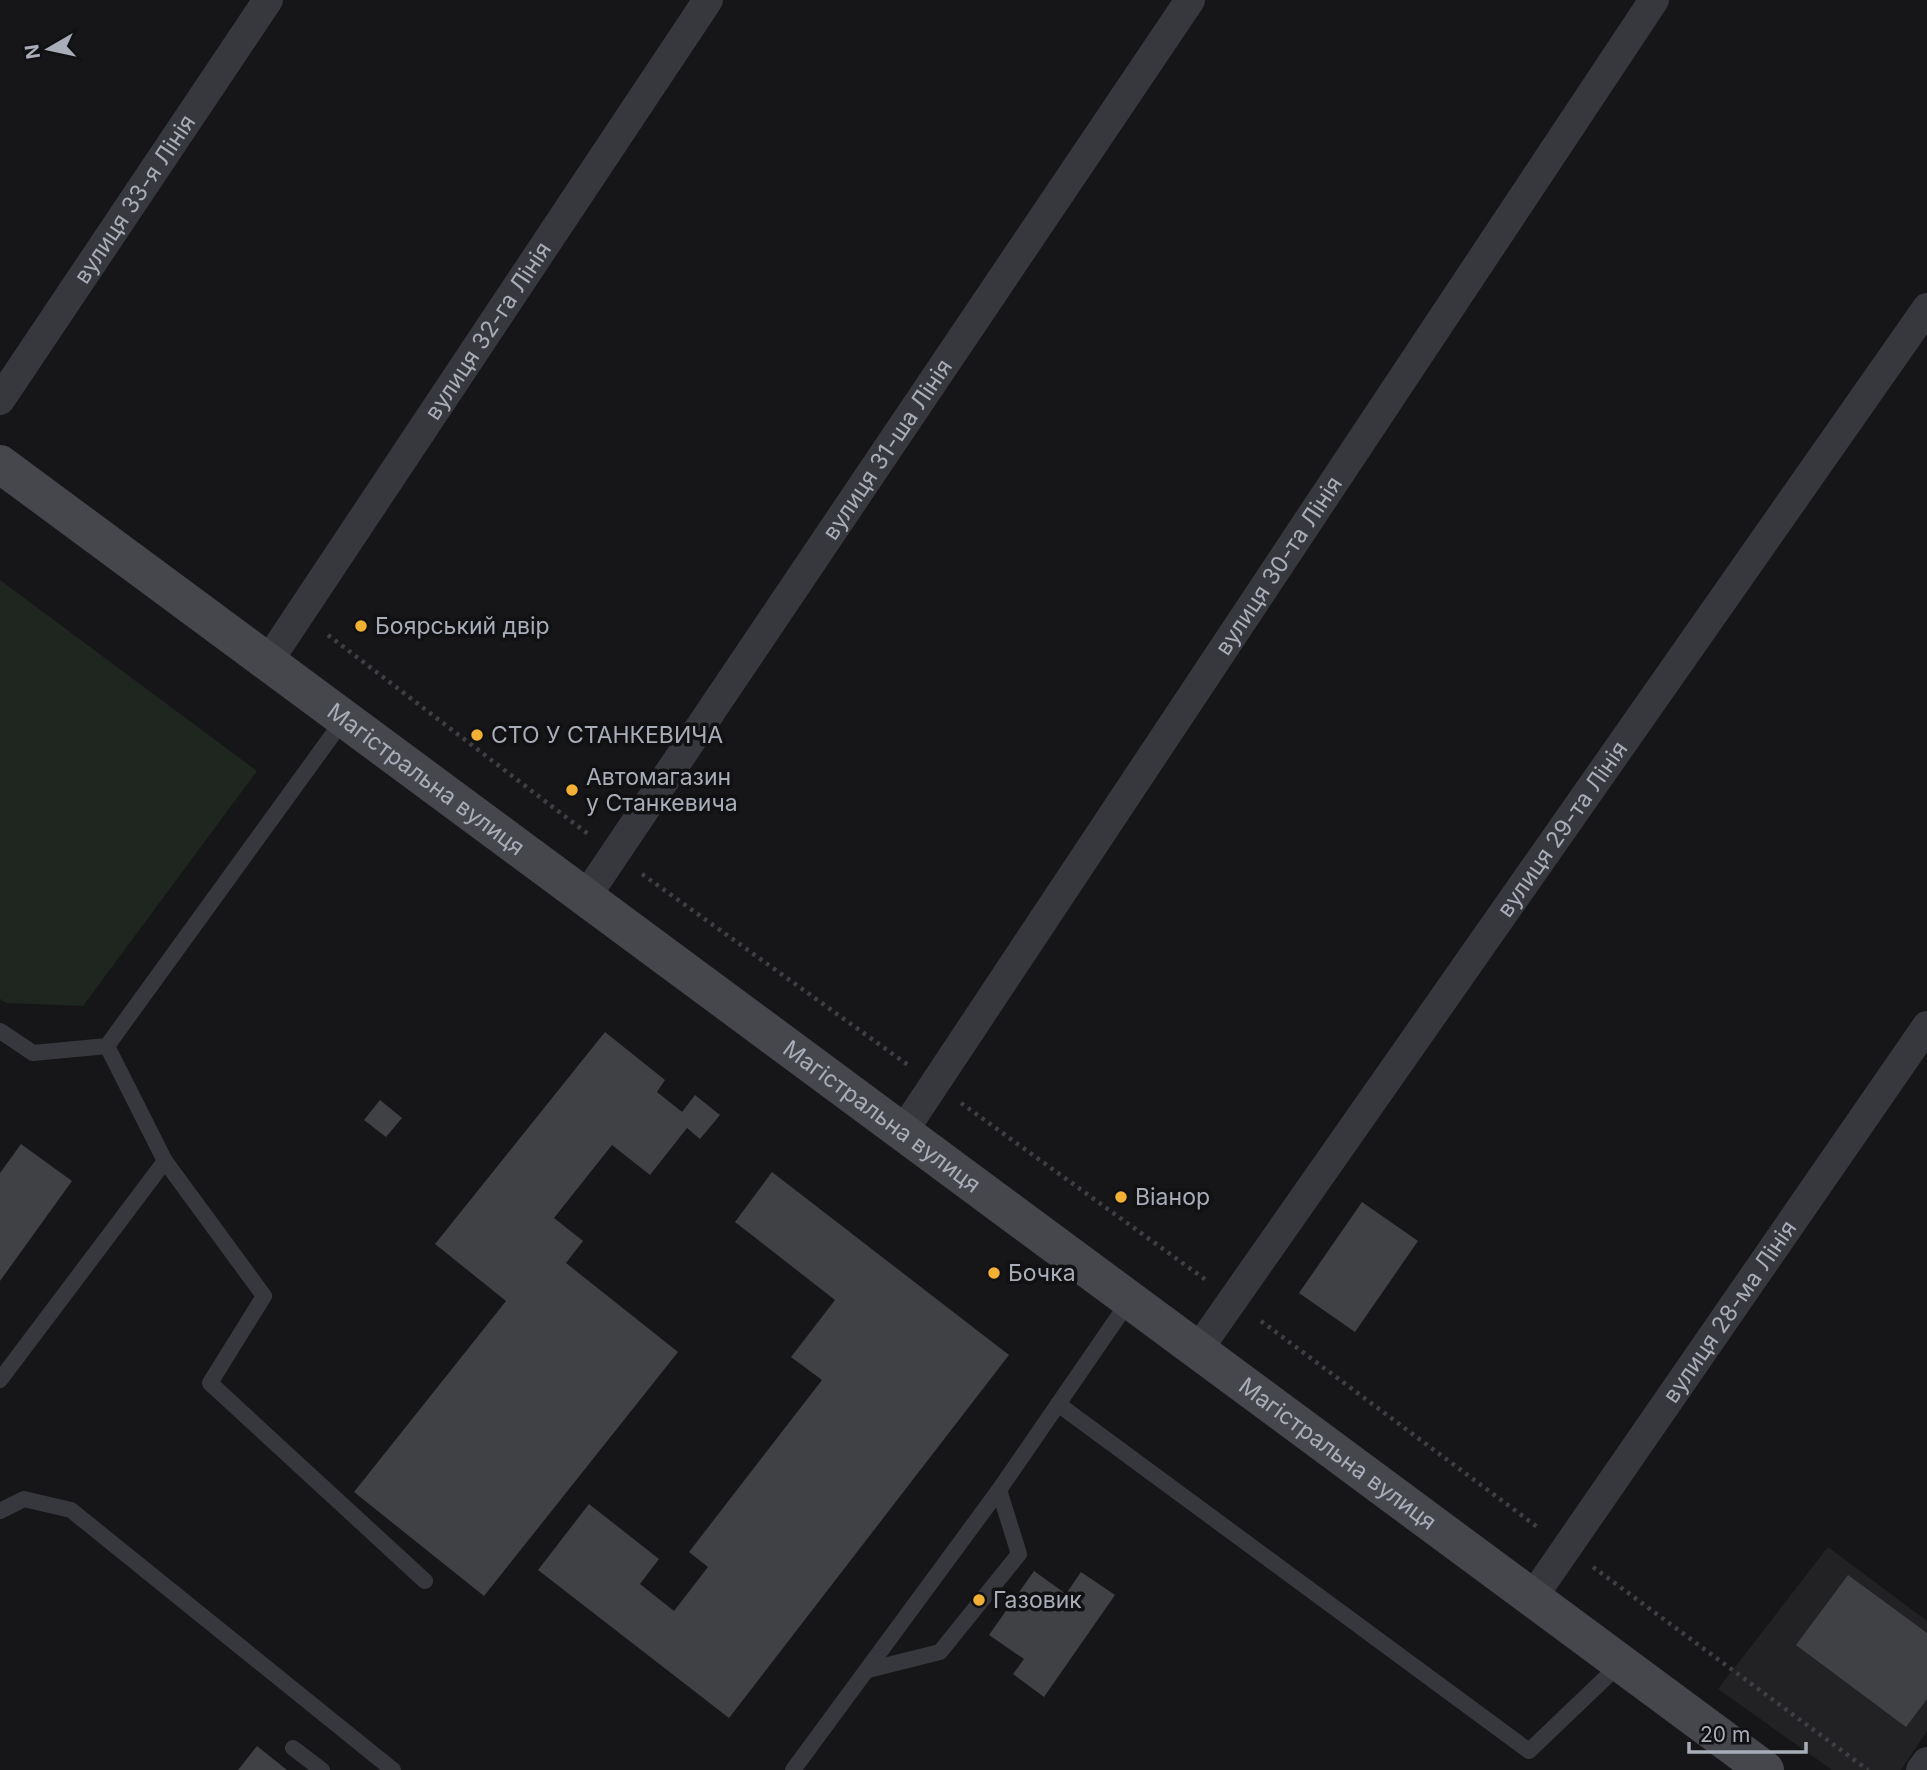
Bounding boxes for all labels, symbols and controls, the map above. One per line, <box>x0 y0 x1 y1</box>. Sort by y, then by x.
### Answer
north arrow <box>14 14 84 84</box>
text: N <box>20 43 45 61</box>
street label: вулиця 33-я Лінія <box>68 109 201 289</box>
street label: вулиця 32-га Лінія <box>419 237 557 425</box>
street label: вулиця 31-ша Лінія <box>816 354 958 545</box>
street label: вулиця 30-та Лінія <box>1209 471 1348 660</box>
place label: Боярський двір <box>375 612 550 640</box>
marker: Боярський двір <box>353 618 369 634</box>
street label: Магістральна вулиця <box>322 697 530 861</box>
place label: СТО У СТАНКЕВИЧА <box>491 721 723 749</box>
marker: СТО У СТАНКЕВИЧА <box>469 727 485 743</box>
street label: вулиця 29-та Лінія <box>1491 736 1633 923</box>
place label: Автомагазин у Станкевича <box>586 763 738 817</box>
marker: Автомагазин у Станкевича <box>564 782 580 798</box>
street label: Магістральна вулиця <box>778 1034 986 1199</box>
place label: Віанор <box>1135 1183 1210 1211</box>
marker: Віанор <box>1113 1189 1129 1205</box>
street label: вулиця 28-ма Лінія <box>1657 1215 1802 1408</box>
place label: Бочка <box>1008 1259 1076 1287</box>
marker: Бочка <box>986 1265 1002 1281</box>
street label: Магістральна вулиця <box>1233 1372 1442 1536</box>
place label: Газовик <box>993 1586 1082 1614</box>
marker: Газовик <box>971 1592 987 1608</box>
scale bar <box>1689 1710 1806 1754</box>
text: 20 m <box>1700 1722 1750 1747</box>

